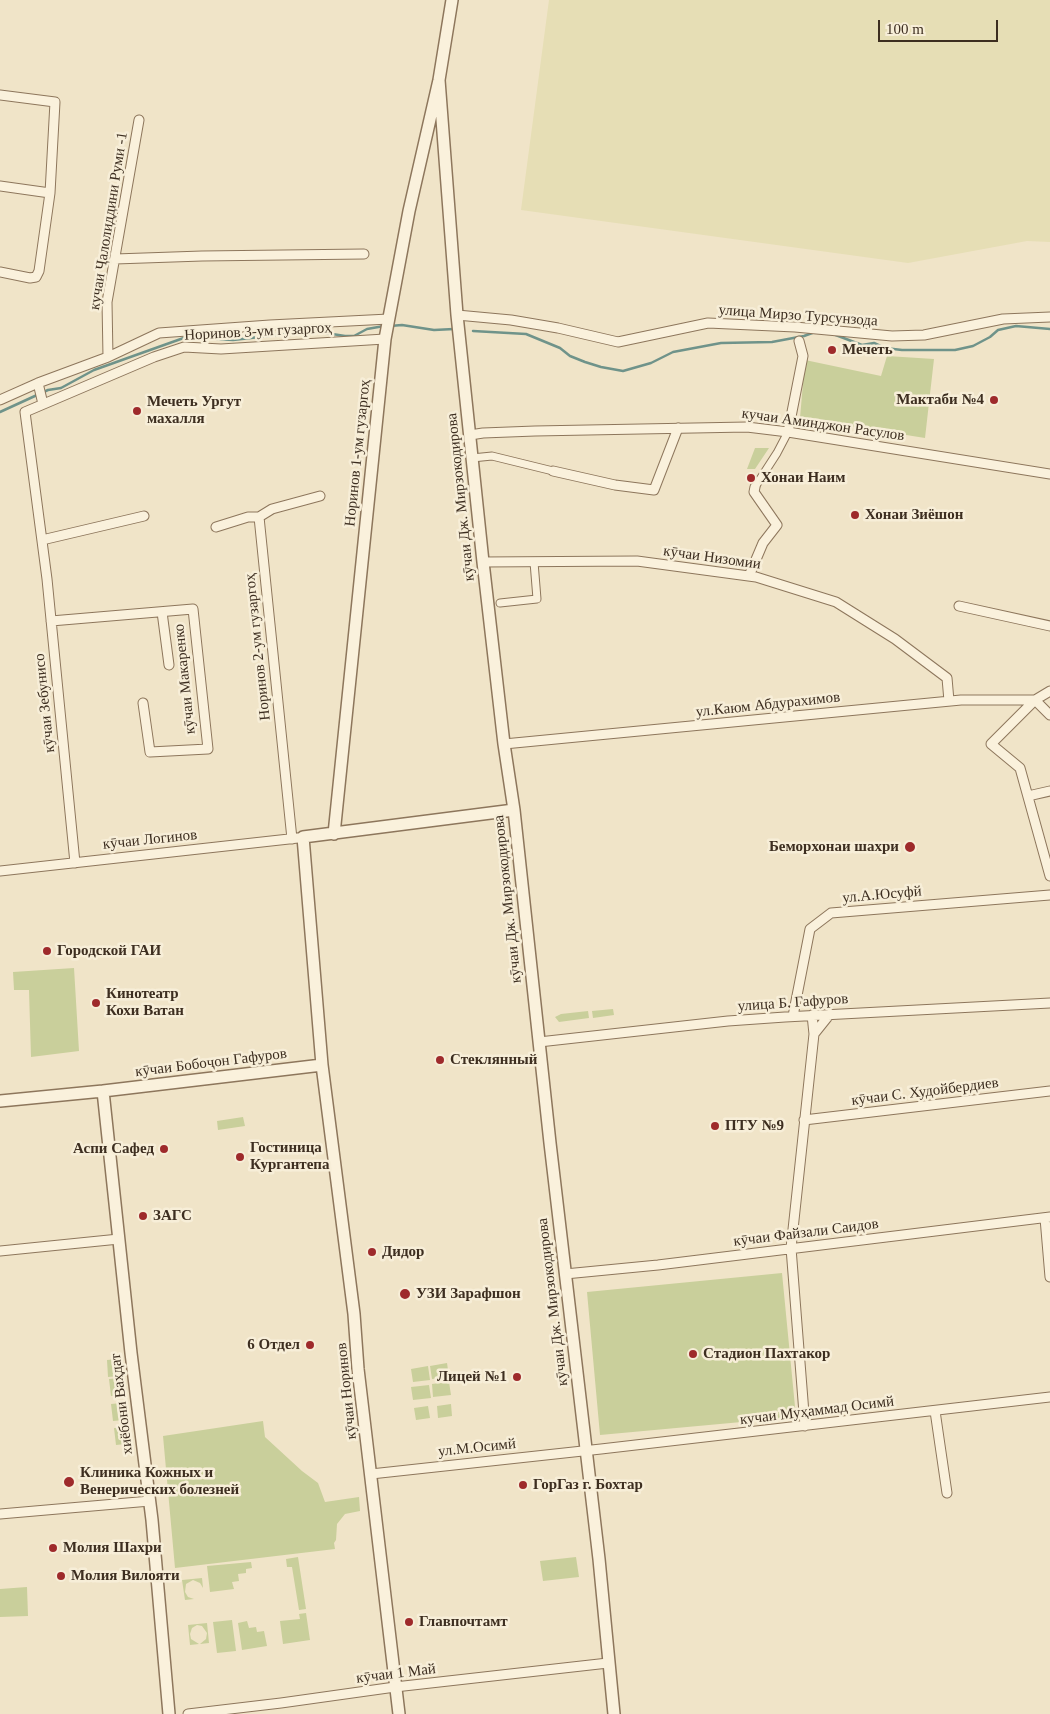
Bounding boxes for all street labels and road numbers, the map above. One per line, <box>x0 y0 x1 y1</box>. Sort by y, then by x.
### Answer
street label: кучаи Ҷалолиддини Руми -1 <box>86 131 132 311</box>
street label: улица Мирзо Турсунзода <box>718 301 878 331</box>
street label: Норинов 3-ум гузаргоҳ <box>184 319 332 345</box>
street label: Норинов 1-ум гузаргоҳ <box>341 379 375 527</box>
street label: кучаи Аминджон Расулов <box>740 405 906 445</box>
street label: кӯчаи Дж. Мирзокодирова <box>443 412 479 582</box>
street label: кӯчаи Низомии <box>662 542 762 574</box>
street label: Норинов 2-ум гузаргоҳ <box>241 573 275 721</box>
street label: кӯчаи Макаренко <box>170 623 200 735</box>
street label: кӯчаи Зебунисо <box>31 652 59 754</box>
street label: ул.Каюм Абдурахимов <box>695 688 841 722</box>
street label: кӯчаи Дж. Мирзокодирова <box>490 814 526 984</box>
street label: кӯчаи Логинов <box>102 826 198 854</box>
street label: ул.А.Юсуфй <box>842 883 922 907</box>
street label: улица Б. Гафуров <box>737 990 849 1016</box>
street label: кӯчаи Бобоҷон Гафуров <box>134 1045 288 1081</box>
street label: кӯчаи С. Худойбердиев <box>850 1074 1000 1110</box>
street label: кӯчаи Файзали Саидов <box>732 1215 880 1251</box>
street label: кӯчаи Дж. Мирзокодирова <box>534 1217 572 1387</box>
street label: кӯчаи Норинов <box>333 1342 361 1440</box>
street label: хиёбони Ваҳдат <box>107 1352 137 1456</box>
street label: кучаи Муҳаммад Осимй <box>739 1393 895 1429</box>
street label: ул.М.Осимй <box>437 1435 517 1461</box>
street label: кӯчаи 1 Май <box>355 1660 437 1688</box>

